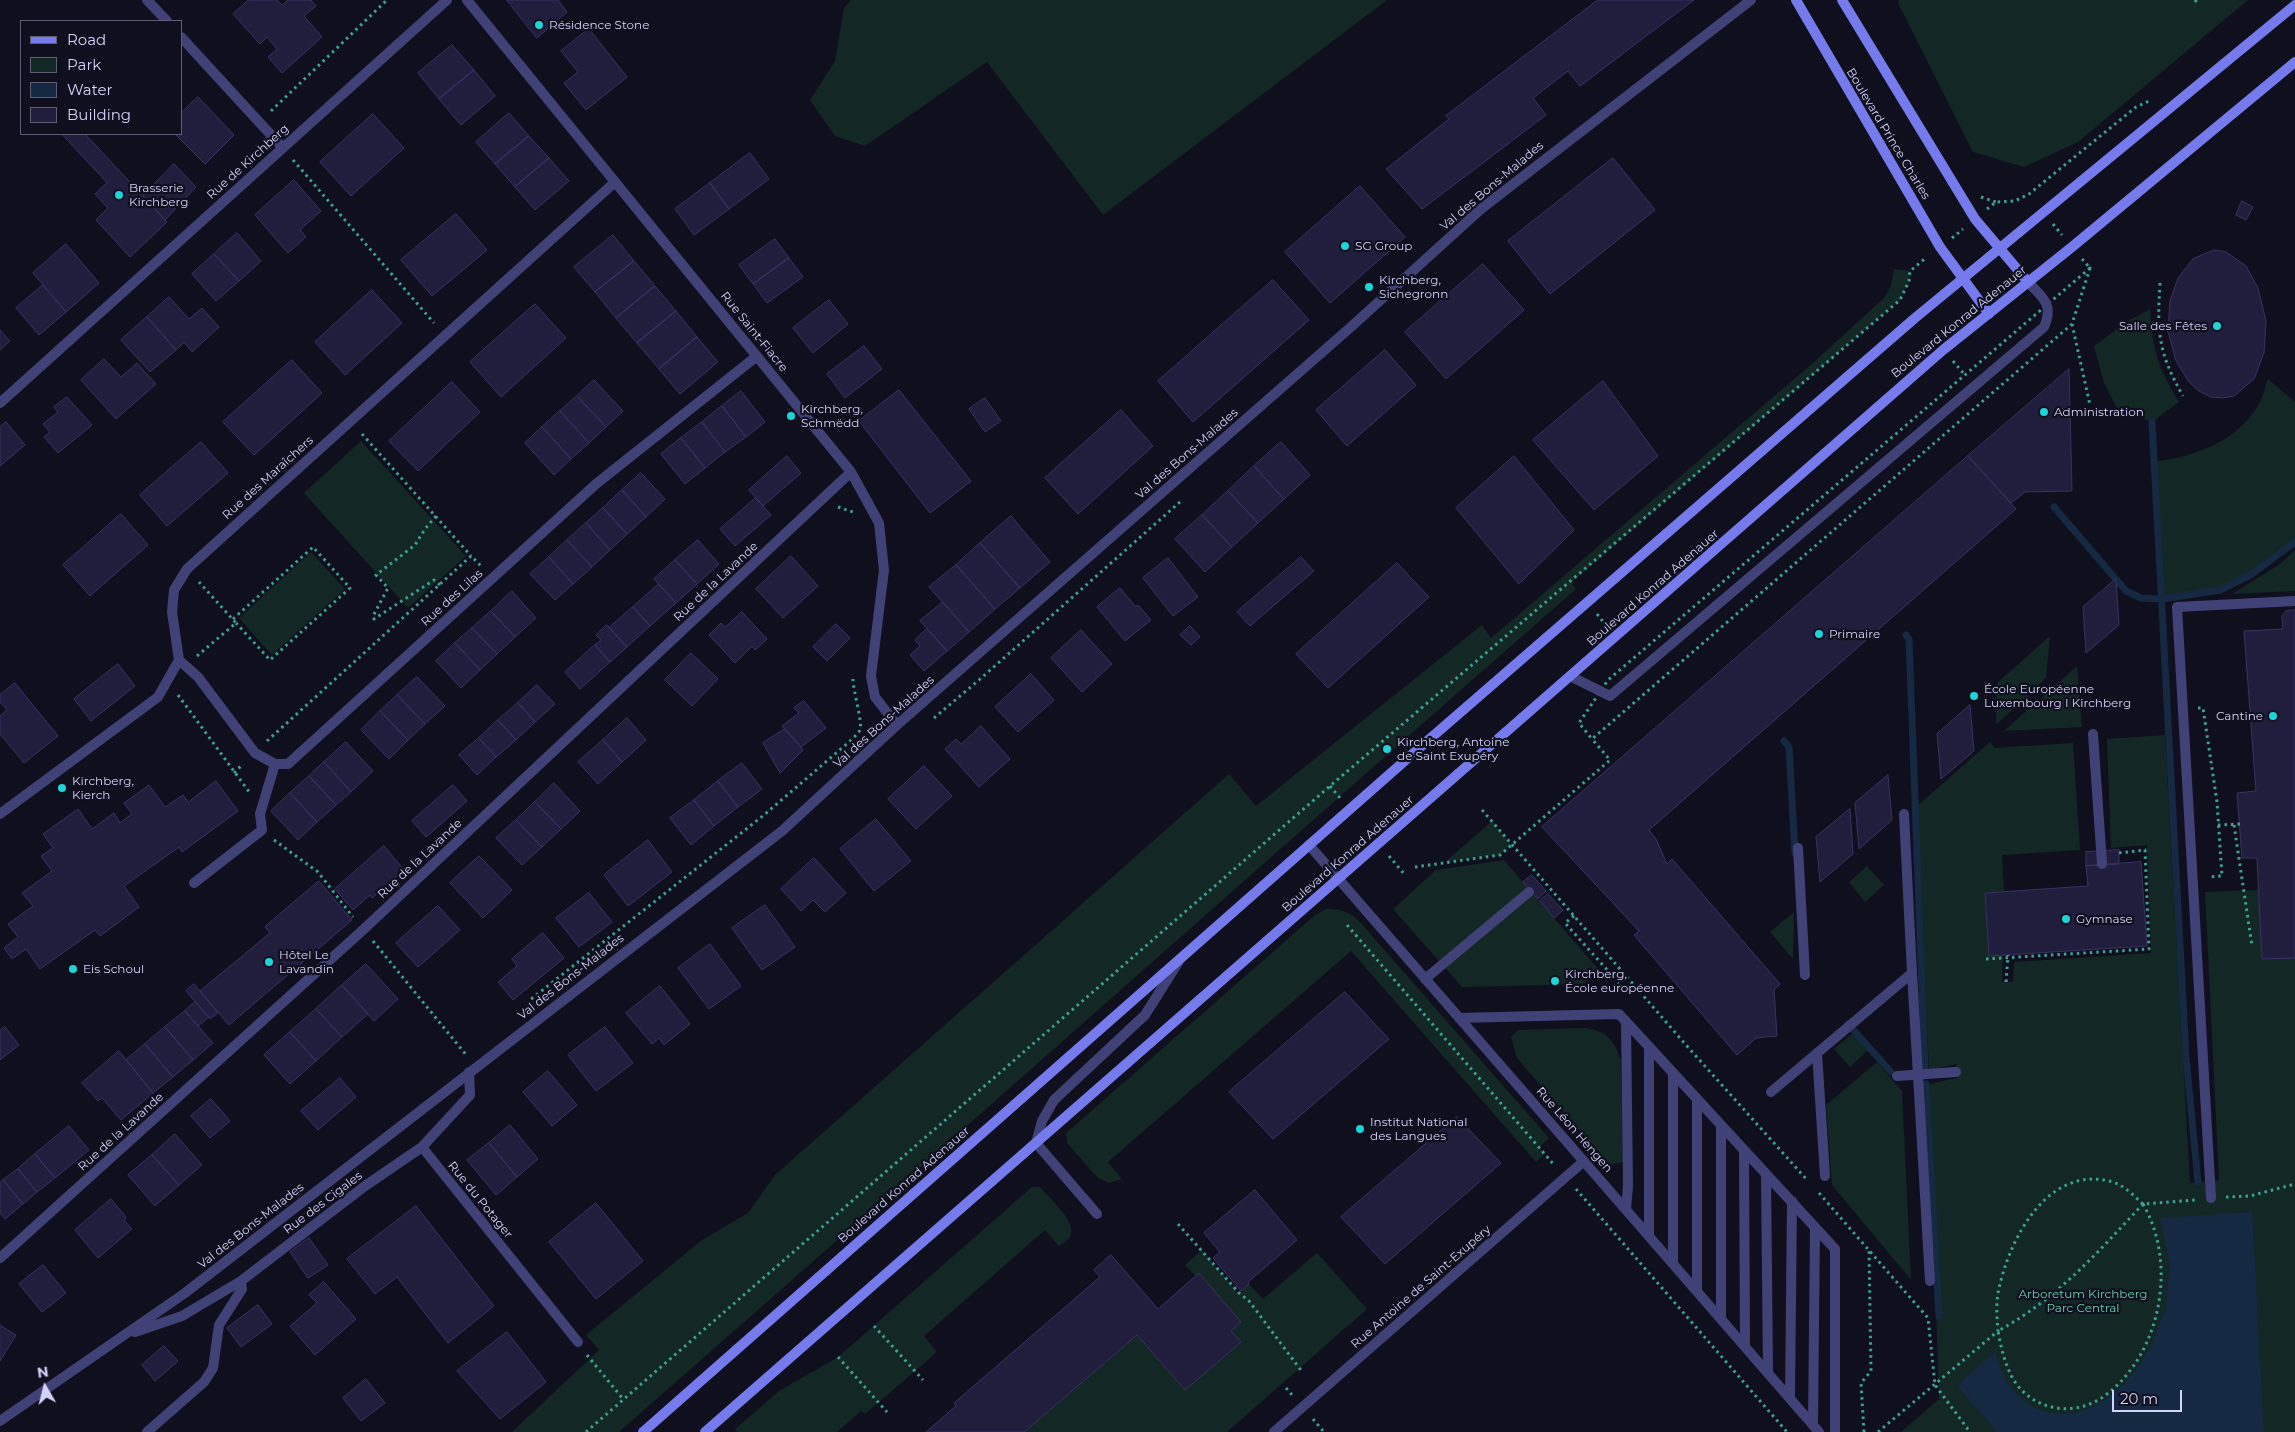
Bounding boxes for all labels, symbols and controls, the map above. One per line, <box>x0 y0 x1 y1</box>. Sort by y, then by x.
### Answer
place label: Résidence Stone <box>549 18 649 32</box>
marker: Résidence Stone <box>533 19 545 31</box>
legend <box>20 20 182 135</box>
text: Road <box>67 30 106 49</box>
text: Park <box>67 55 101 74</box>
street label: Boulevard Prince Charles <box>1843 66 1933 202</box>
text: Water <box>67 80 113 99</box>
text: Building <box>67 105 131 124</box>
street label: Rue de Kirchberg <box>204 121 292 203</box>
street label: Val des Bons-Malades <box>1437 138 1547 234</box>
place label: Brasserie Kirchberg <box>129 181 188 209</box>
marker: Brasserie Kirchberg <box>113 189 125 201</box>
place label: SG Group <box>1355 239 1412 253</box>
marker: SG Group <box>1339 240 1351 252</box>
street label: Boulevard Konrad Adenauer <box>1888 263 2030 381</box>
place label: Kirchberg, Sichegronn <box>1379 273 1448 301</box>
marker: Kirchberg, Sichegronn <box>1363 281 1375 293</box>
street label: Rue Saint-Fiacre <box>717 289 791 375</box>
place label: Salle des Fêtes <box>2119 319 2207 333</box>
marker: Salle des Fêtes <box>2211 320 2223 332</box>
place label: Kirchberg, Schmëdd <box>801 402 863 430</box>
place label: Administration <box>2054 405 2144 419</box>
street label: Val des Bons-Malades <box>1133 406 1241 502</box>
marker: Administration <box>2038 406 2050 418</box>
marker: Kirchberg, Schmëdd <box>785 410 797 422</box>
street label: Rue des Maraîchers <box>220 433 316 523</box>
street label: Boulevard Konrad Adenauer <box>1584 527 1722 649</box>
street label: Rue de la Lavande <box>671 539 761 625</box>
street label: Rue des Lilas <box>418 567 486 629</box>
place label: Primaire <box>1829 627 1880 641</box>
marker: Primaire <box>1813 628 1825 640</box>
street label: Val des Bons-Malades <box>831 673 937 771</box>
place label: École Européenne Luxembourg I Kirchberg <box>1984 682 2131 710</box>
marker: École Européenne Luxembourg I Kirchberg <box>1968 690 1980 702</box>
place label: Cantine <box>2216 709 2263 723</box>
marker: Cantine <box>2267 710 2279 722</box>
place label: Kirchberg, Antoine de Saint Exupéry <box>1397 735 1510 763</box>
marker: Kirchberg, Antoine de Saint Exupéry <box>1381 743 1393 755</box>
place label: Kirchberg, Kierch <box>72 774 134 802</box>
marker: Kirchberg, Kierch <box>56 782 68 794</box>
street label: Boulevard Konrad Adenauer <box>1279 793 1417 915</box>
street label: Rue de la Lavande <box>375 816 465 902</box>
place label: Gymnase <box>2076 912 2133 926</box>
marker: Gymnase <box>2060 913 2072 925</box>
street label: Val des Bons-Malades <box>515 931 627 1023</box>
place label: Hôtel Le Lavandin <box>279 948 334 976</box>
marker: Hôtel Le Lavandin <box>263 956 275 968</box>
place label: Eis Schoul <box>83 962 144 976</box>
marker: Eis Schoul <box>67 963 79 975</box>
place label: Kirchberg, École européenne <box>1565 967 1674 995</box>
marker: Kirchberg, École européenne <box>1549 975 1561 987</box>
street label: Rue Léon Hengen <box>1533 1084 1615 1176</box>
street label: Rue de la Lavande <box>75 1090 167 1174</box>
place label: Institut National des Langues <box>1370 1115 1467 1143</box>
marker: Institut National des Langues <box>1354 1123 1366 1135</box>
street label: Boulevard Konrad Adenauer <box>835 1124 973 1246</box>
street label: Rue du Potager <box>445 1159 515 1241</box>
street label: Rue des Cigales <box>281 1169 365 1237</box>
street label: Val des Bons-Malades <box>195 1180 307 1272</box>
street label: Rue Antoine de Saint-Exupéry <box>1348 1222 1494 1352</box>
park label: Arboretum Kirchberg Parc Central <box>2018 1287 2148 1315</box>
north arrow <box>20 1362 70 1412</box>
text: N <box>36 1362 50 1382</box>
scale bar <box>2115 1380 2185 1412</box>
text: 20 m <box>2120 1389 2158 1408</box>

